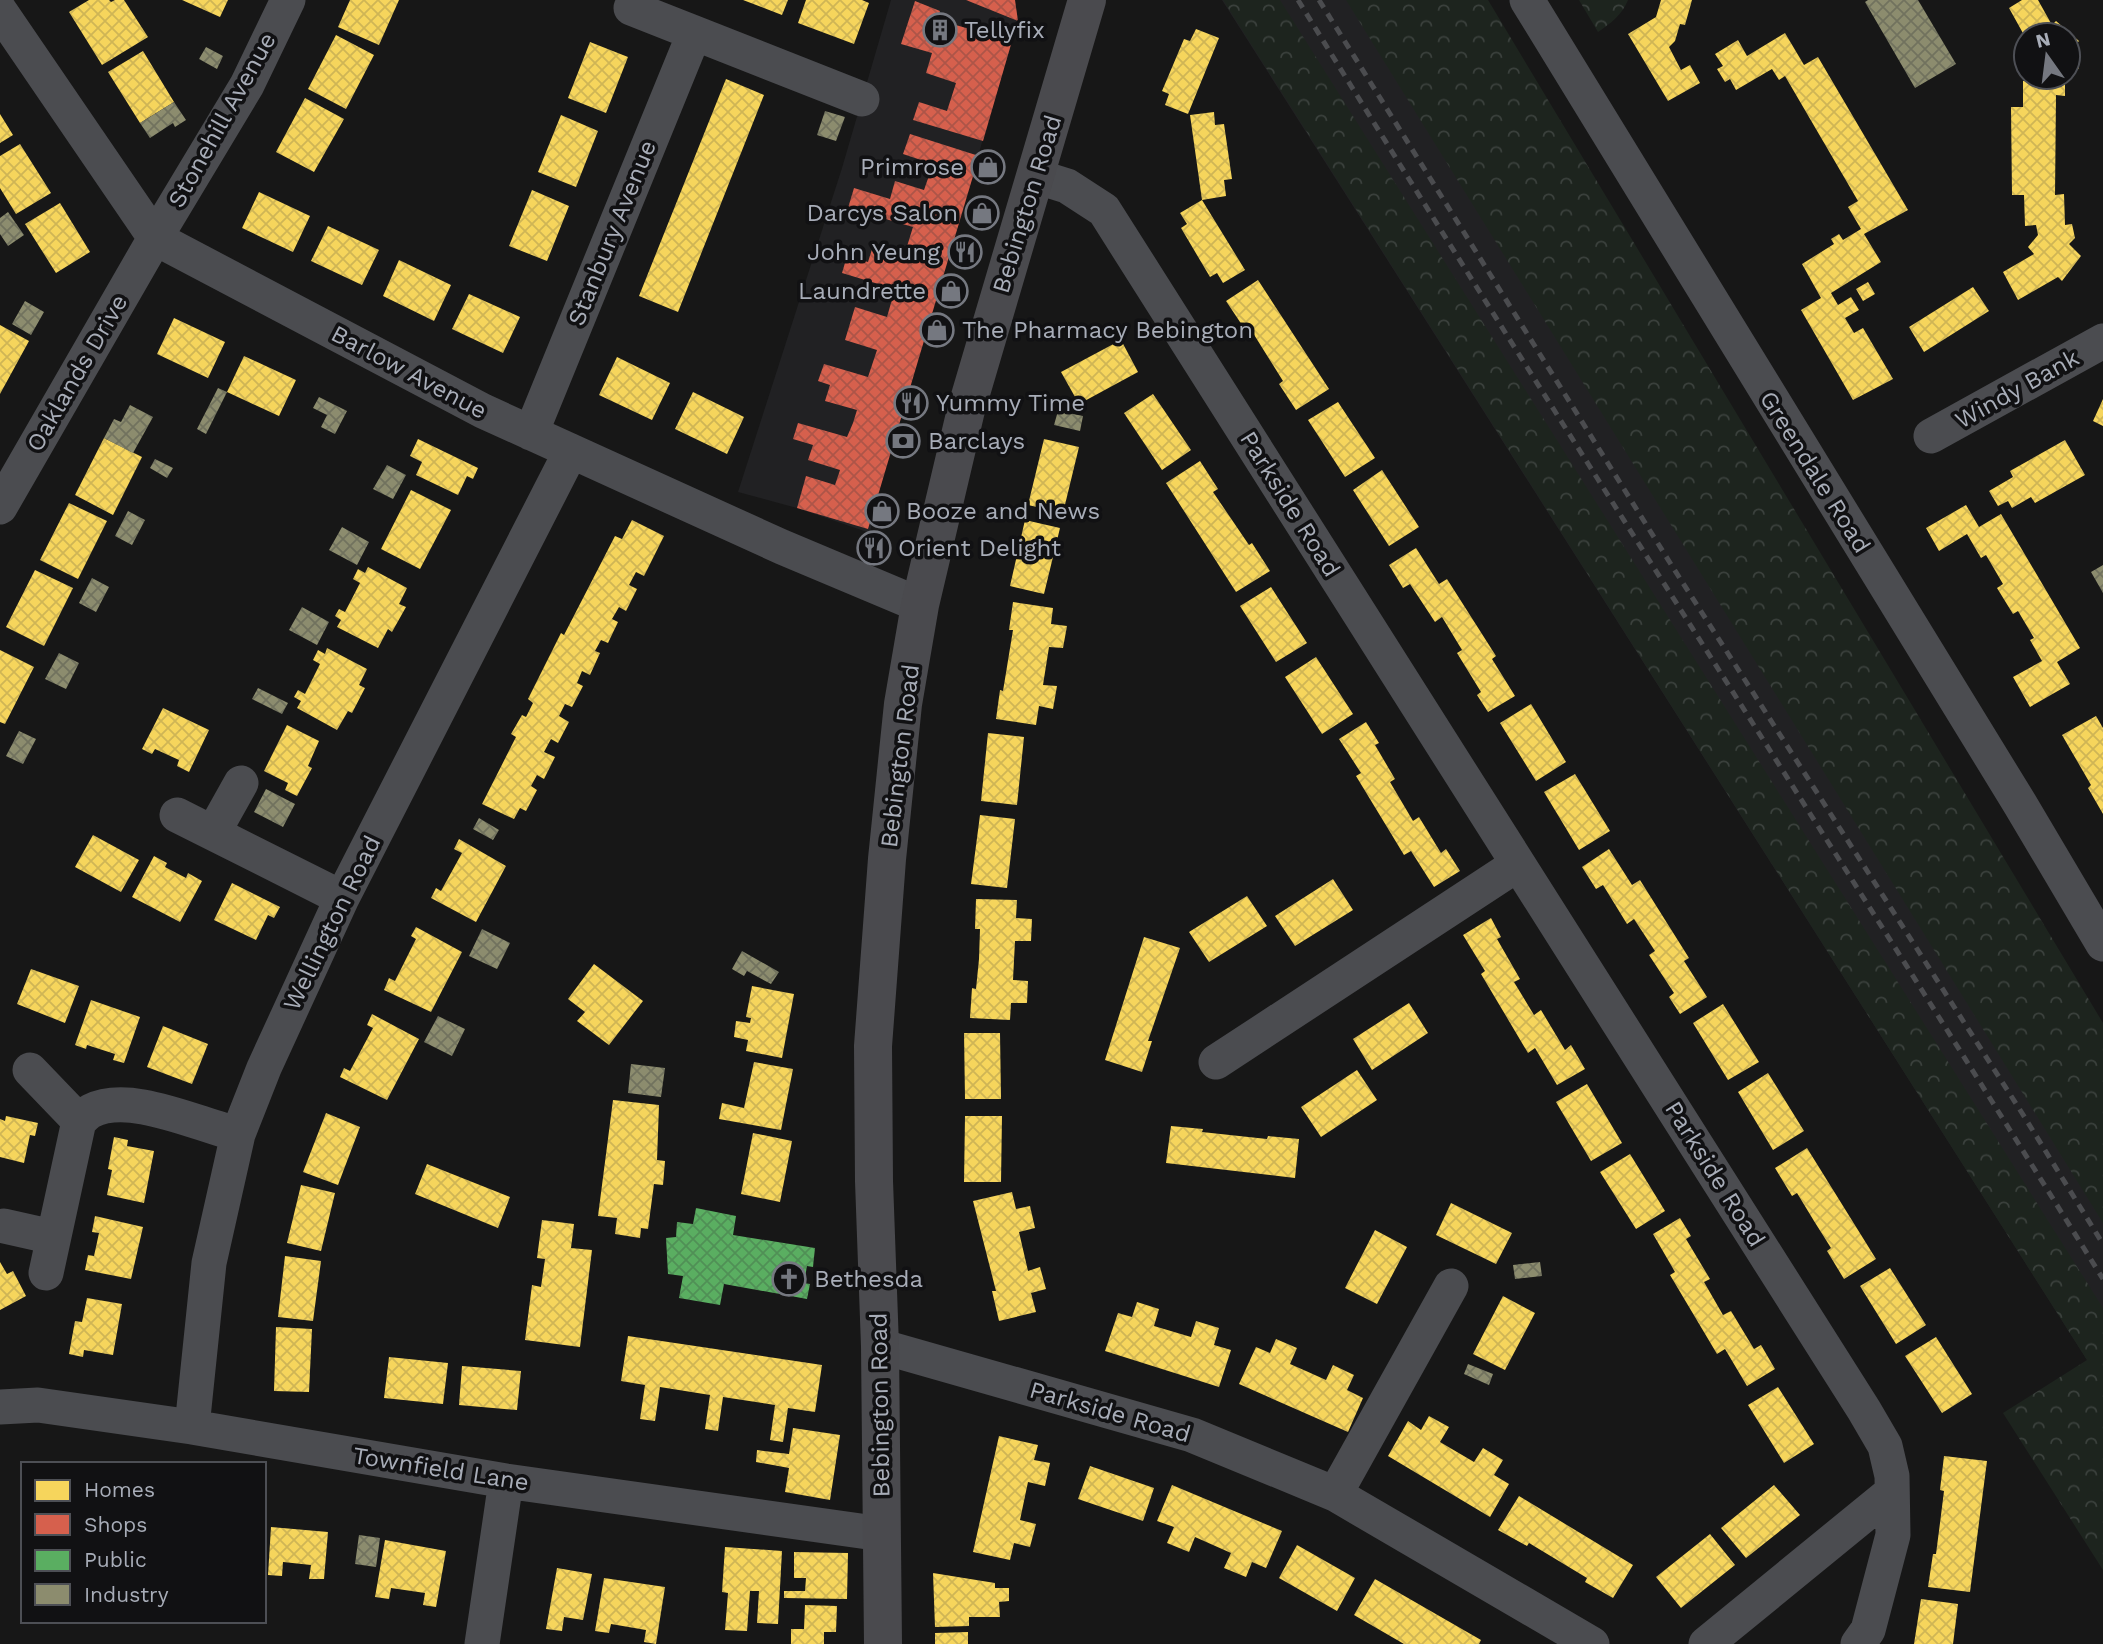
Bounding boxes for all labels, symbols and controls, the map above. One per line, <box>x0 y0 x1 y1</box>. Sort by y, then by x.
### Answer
building icon: Tellyfix <box>921 11 959 49</box>
place label: Tellyfix <box>964 16 1045 44</box>
north arrow <box>2012 21 2082 91</box>
text: N <box>2033 27 2053 53</box>
street label: Stonehill Avenue <box>162 28 282 212</box>
street label: Bebington Road <box>987 112 1067 296</box>
street label: Stanbury Avenue <box>562 136 662 330</box>
shop icon: Primrose <box>969 148 1007 186</box>
place label: Primrose <box>860 153 964 181</box>
shop icon: Darcys Salon <box>963 194 1001 232</box>
place label: Darcys Salon <box>806 199 958 227</box>
restaurant icon: John Yeung <box>946 233 984 271</box>
place label: John Yeung <box>807 238 940 266</box>
shop icon: Laundrette <box>932 272 970 310</box>
place label: Laundrette <box>798 277 926 305</box>
street label: Oaklands Drive <box>21 290 133 456</box>
shop icon: The Pharmacy Bebington <box>918 311 956 349</box>
place label: The Pharmacy Bebington <box>962 316 1253 344</box>
street label: Barlow Avenue <box>326 319 492 425</box>
street label: Windy Bank <box>1950 343 2084 434</box>
restaurant icon: Yummy Time <box>892 384 930 422</box>
street label: Greendale Road <box>1754 386 1876 558</box>
place label: Yummy Time <box>936 389 1085 417</box>
bank icon: Barclays <box>884 422 922 460</box>
street label: Parkside Road <box>1234 426 1346 582</box>
place label: Barclays <box>928 427 1025 455</box>
shop icon: Booze and News <box>863 492 901 530</box>
place label: Booze and News <box>906 497 1100 525</box>
restaurant icon: Orient Delight <box>855 529 893 567</box>
place label: Orient Delight <box>898 534 1061 562</box>
street label: Bebington Road <box>875 663 925 849</box>
street label: Wellington Road <box>278 831 386 1015</box>
street label: Parkside Road <box>1659 1096 1771 1252</box>
church icon: Bethesda <box>770 1260 808 1298</box>
place label: Bethesda <box>814 1265 923 1293</box>
street label: Bebington Road <box>864 1312 896 1498</box>
street label: Parkside Road <box>1026 1376 1194 1448</box>
street label: Townfield Lane <box>351 1441 531 1497</box>
legend <box>21 1462 266 1623</box>
text: Homes <box>84 1477 155 1502</box>
text: Shops <box>84 1512 147 1537</box>
text: Public <box>84 1547 147 1572</box>
text: Industry <box>84 1582 169 1607</box>

